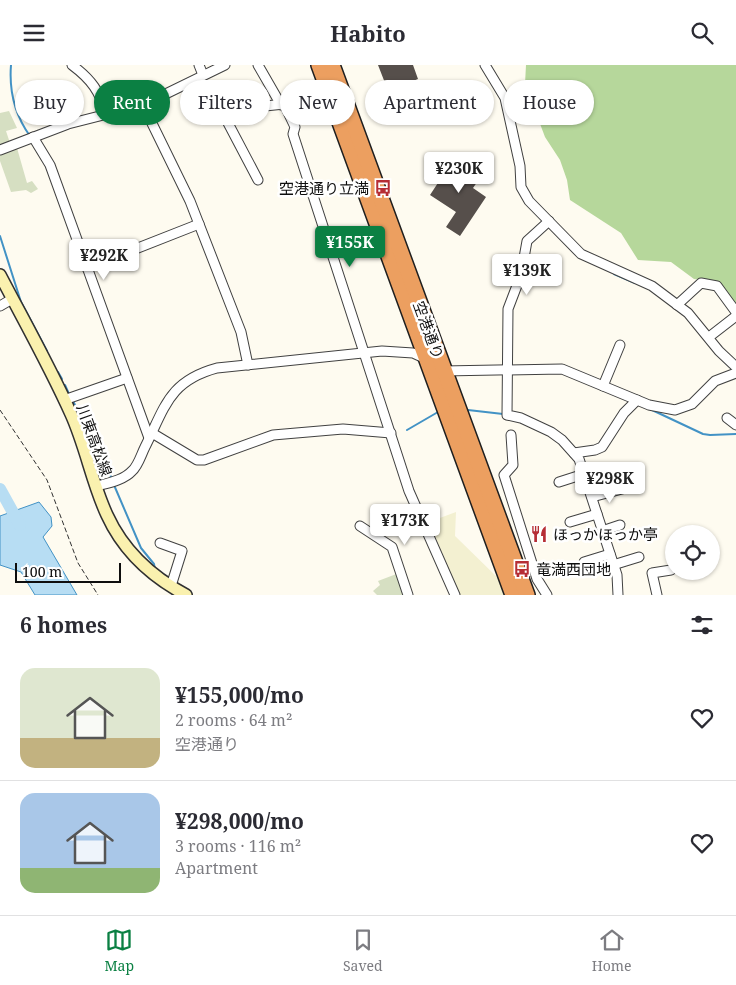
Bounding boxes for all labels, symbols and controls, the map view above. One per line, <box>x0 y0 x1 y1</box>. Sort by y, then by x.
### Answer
text: Habito <box>330 18 406 48</box>
icon: menu <box>20 19 48 47</box>
icon: search <box>688 19 716 47</box>
chip: Buy <box>15 80 84 125</box>
chip: Rent <box>94 80 170 125</box>
chip: Filters <box>180 80 270 125</box>
chip: New <box>280 80 355 125</box>
chip: Apartment <box>365 80 494 125</box>
chip: House <box>504 80 594 125</box>
pin: ¥230K <box>424 151 494 194</box>
text: ¥230K <box>435 157 483 179</box>
place label: 空港通り立満 <box>279 178 369 198</box>
bus stop icon: 空港通り立満 <box>373 178 393 198</box>
pin: ¥155K <box>315 225 385 268</box>
text: ¥155K <box>326 231 374 253</box>
pin: ¥292K <box>69 239 139 281</box>
text: ¥292K <box>80 244 128 266</box>
pin: ¥139K <box>492 253 562 296</box>
text: ¥139K <box>503 259 551 281</box>
street label: 空港通り <box>409 298 449 362</box>
street label: 川東高松線 <box>73 401 117 479</box>
pin: ¥298K <box>575 461 645 504</box>
text: ¥298K <box>586 467 634 489</box>
pin: ¥173K <box>370 503 440 546</box>
text: ¥173K <box>381 509 429 531</box>
restaurant icon: ほっかほっか亭 <box>529 524 549 544</box>
place label: ほっかほっか亭 <box>553 524 658 544</box>
map controls <box>665 525 720 580</box>
button: locate <box>665 525 720 580</box>
bus stop icon: 竜満西団地 <box>512 559 532 579</box>
place label: 竜満西団地 <box>536 559 611 579</box>
scale bar <box>15 560 121 583</box>
text: 100 m <box>22 562 62 581</box>
text: 6 homes <box>20 611 107 639</box>
icon: filters <box>688 611 716 639</box>
text: ¥155,000/mo <box>175 681 304 709</box>
icon: home <box>60 688 120 748</box>
icon: heart <box>688 704 716 732</box>
text: 2 rooms · 64 m² <box>175 709 292 731</box>
text: 空港通り <box>175 733 239 755</box>
text: ¥298,000/mo <box>175 807 304 835</box>
icon: home <box>60 813 120 873</box>
icon: heart <box>688 829 716 857</box>
text: 3 rooms · 116 m² <box>175 835 301 857</box>
text: Apartment <box>175 857 258 879</box>
tab: Map <box>104 926 134 975</box>
tab: Saved <box>343 926 383 975</box>
tab: Home <box>592 926 632 975</box>

